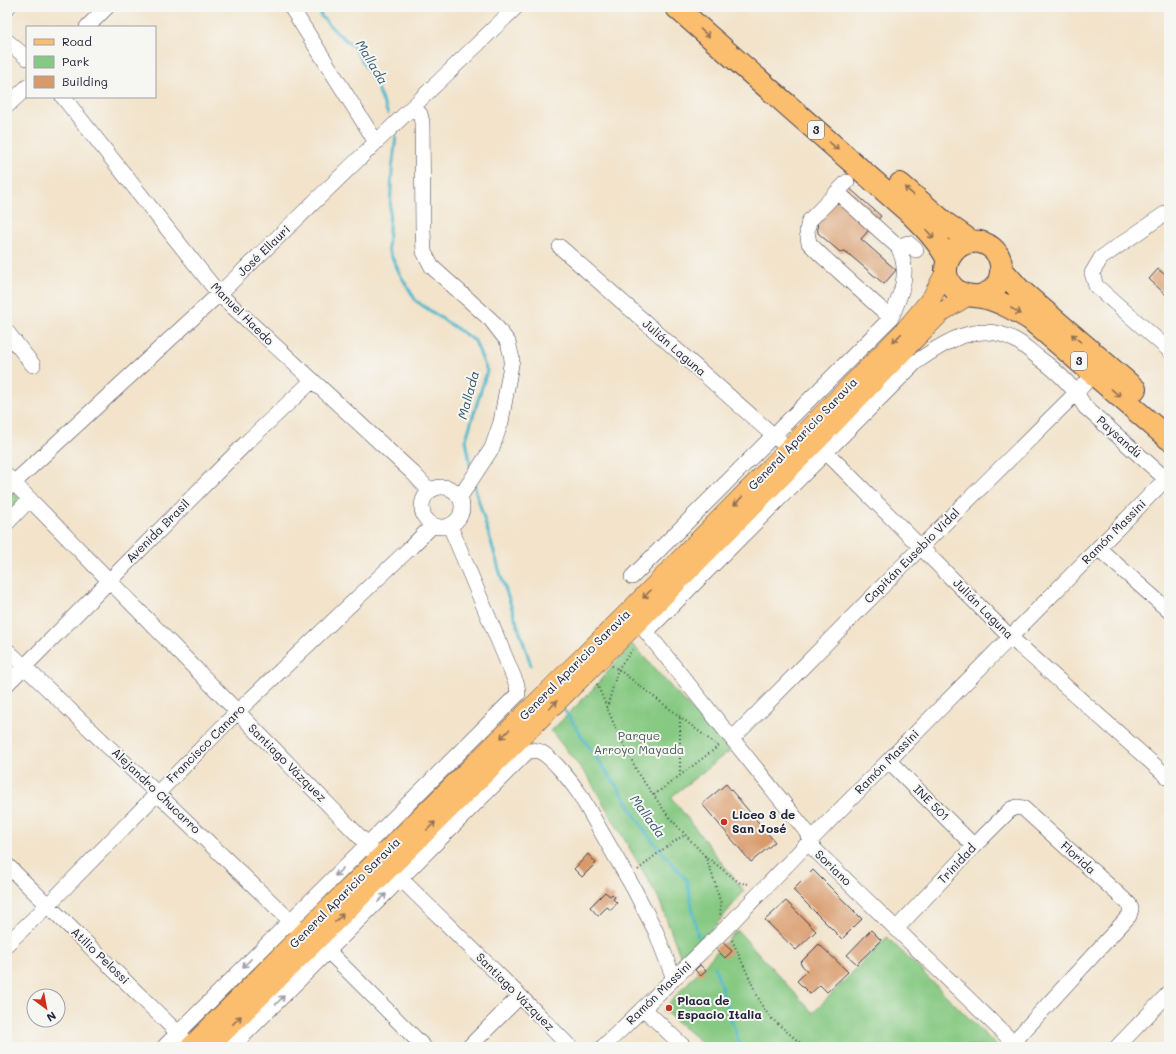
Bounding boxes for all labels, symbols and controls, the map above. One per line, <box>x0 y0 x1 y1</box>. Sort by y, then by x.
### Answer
legend <box>26 26 156 98</box>
one-way arrow <box>700 28 711 37</box>
text: Road <box>62 33 92 49</box>
water label: Mallada <box>352 36 392 87</box>
text: Park <box>62 53 89 69</box>
text: Building <box>62 73 108 89</box>
road number: 3 <box>808 121 824 139</box>
one-way arrow <box>829 142 840 151</box>
one-way arrow <box>903 187 914 196</box>
street label: José Ellauri <box>233 221 293 279</box>
one-way arrow <box>926 229 935 239</box>
street label: Manuel Haedo <box>208 278 278 348</box>
one-way arrow <box>1010 307 1022 315</box>
street label: Julián Laguna <box>640 315 710 379</box>
one-way arrow <box>892 333 902 343</box>
one-way arrow <box>1071 334 1081 343</box>
road number: 3 <box>1071 352 1087 370</box>
water label: Mallada <box>453 369 482 421</box>
street label: General Aparicio Saravia <box>744 374 860 493</box>
one-way arrow <box>1111 389 1121 398</box>
street label: Paysandú <box>1094 412 1146 461</box>
street label: Avenida Brasil <box>122 495 193 566</box>
one-way arrow <box>733 496 743 506</box>
street label: Ramón Massini <box>1078 496 1149 567</box>
street label: Capitán Eusebio Vidal <box>860 504 962 606</box>
street label: Julián Laguna <box>950 575 1017 642</box>
one-way arrow <box>642 589 652 599</box>
street label: General Aparicio Saravia <box>515 605 633 723</box>
one-way arrow <box>548 700 558 710</box>
street label: Francisco Canaro <box>163 701 248 786</box>
street label: Santiago Vázquez <box>245 720 331 805</box>
street label: Ramón Massini <box>851 726 922 797</box>
park label: Parque Arroyo Mayada <box>594 727 684 757</box>
one-way arrow <box>500 729 510 739</box>
street label: Alejandro Chucarro <box>109 744 204 837</box>
street label: INE 501 <box>910 781 953 824</box>
water label: Mallada <box>627 791 670 841</box>
place label: Liceo 3 de San José <box>732 806 795 836</box>
marker: Liceo 3 de San José <box>719 817 729 827</box>
one-way arrow <box>426 821 436 831</box>
street label: General Aparicio Saravia <box>285 833 403 951</box>
street label: Florida <box>1058 837 1099 877</box>
street label: Trinidad <box>934 840 979 887</box>
street label: Soriano <box>812 846 855 889</box>
one-way arrow <box>334 867 344 876</box>
one-way arrow <box>377 893 387 903</box>
one-way arrow <box>334 913 344 923</box>
street label: Atilio Pelossi <box>68 923 133 987</box>
street label: Santiago Vázquez <box>473 949 559 1034</box>
street label: Ramón Massini <box>622 957 694 1028</box>
one-way arrow <box>242 958 252 968</box>
north arrow <box>26 988 66 1028</box>
place label: Placa de Espacio Italia <box>677 992 762 1022</box>
one-way arrow <box>275 995 284 1005</box>
marker: Placa de Espacio Italia <box>664 1003 674 1013</box>
text: N <box>44 1008 59 1025</box>
one-way arrow <box>232 1015 242 1024</box>

